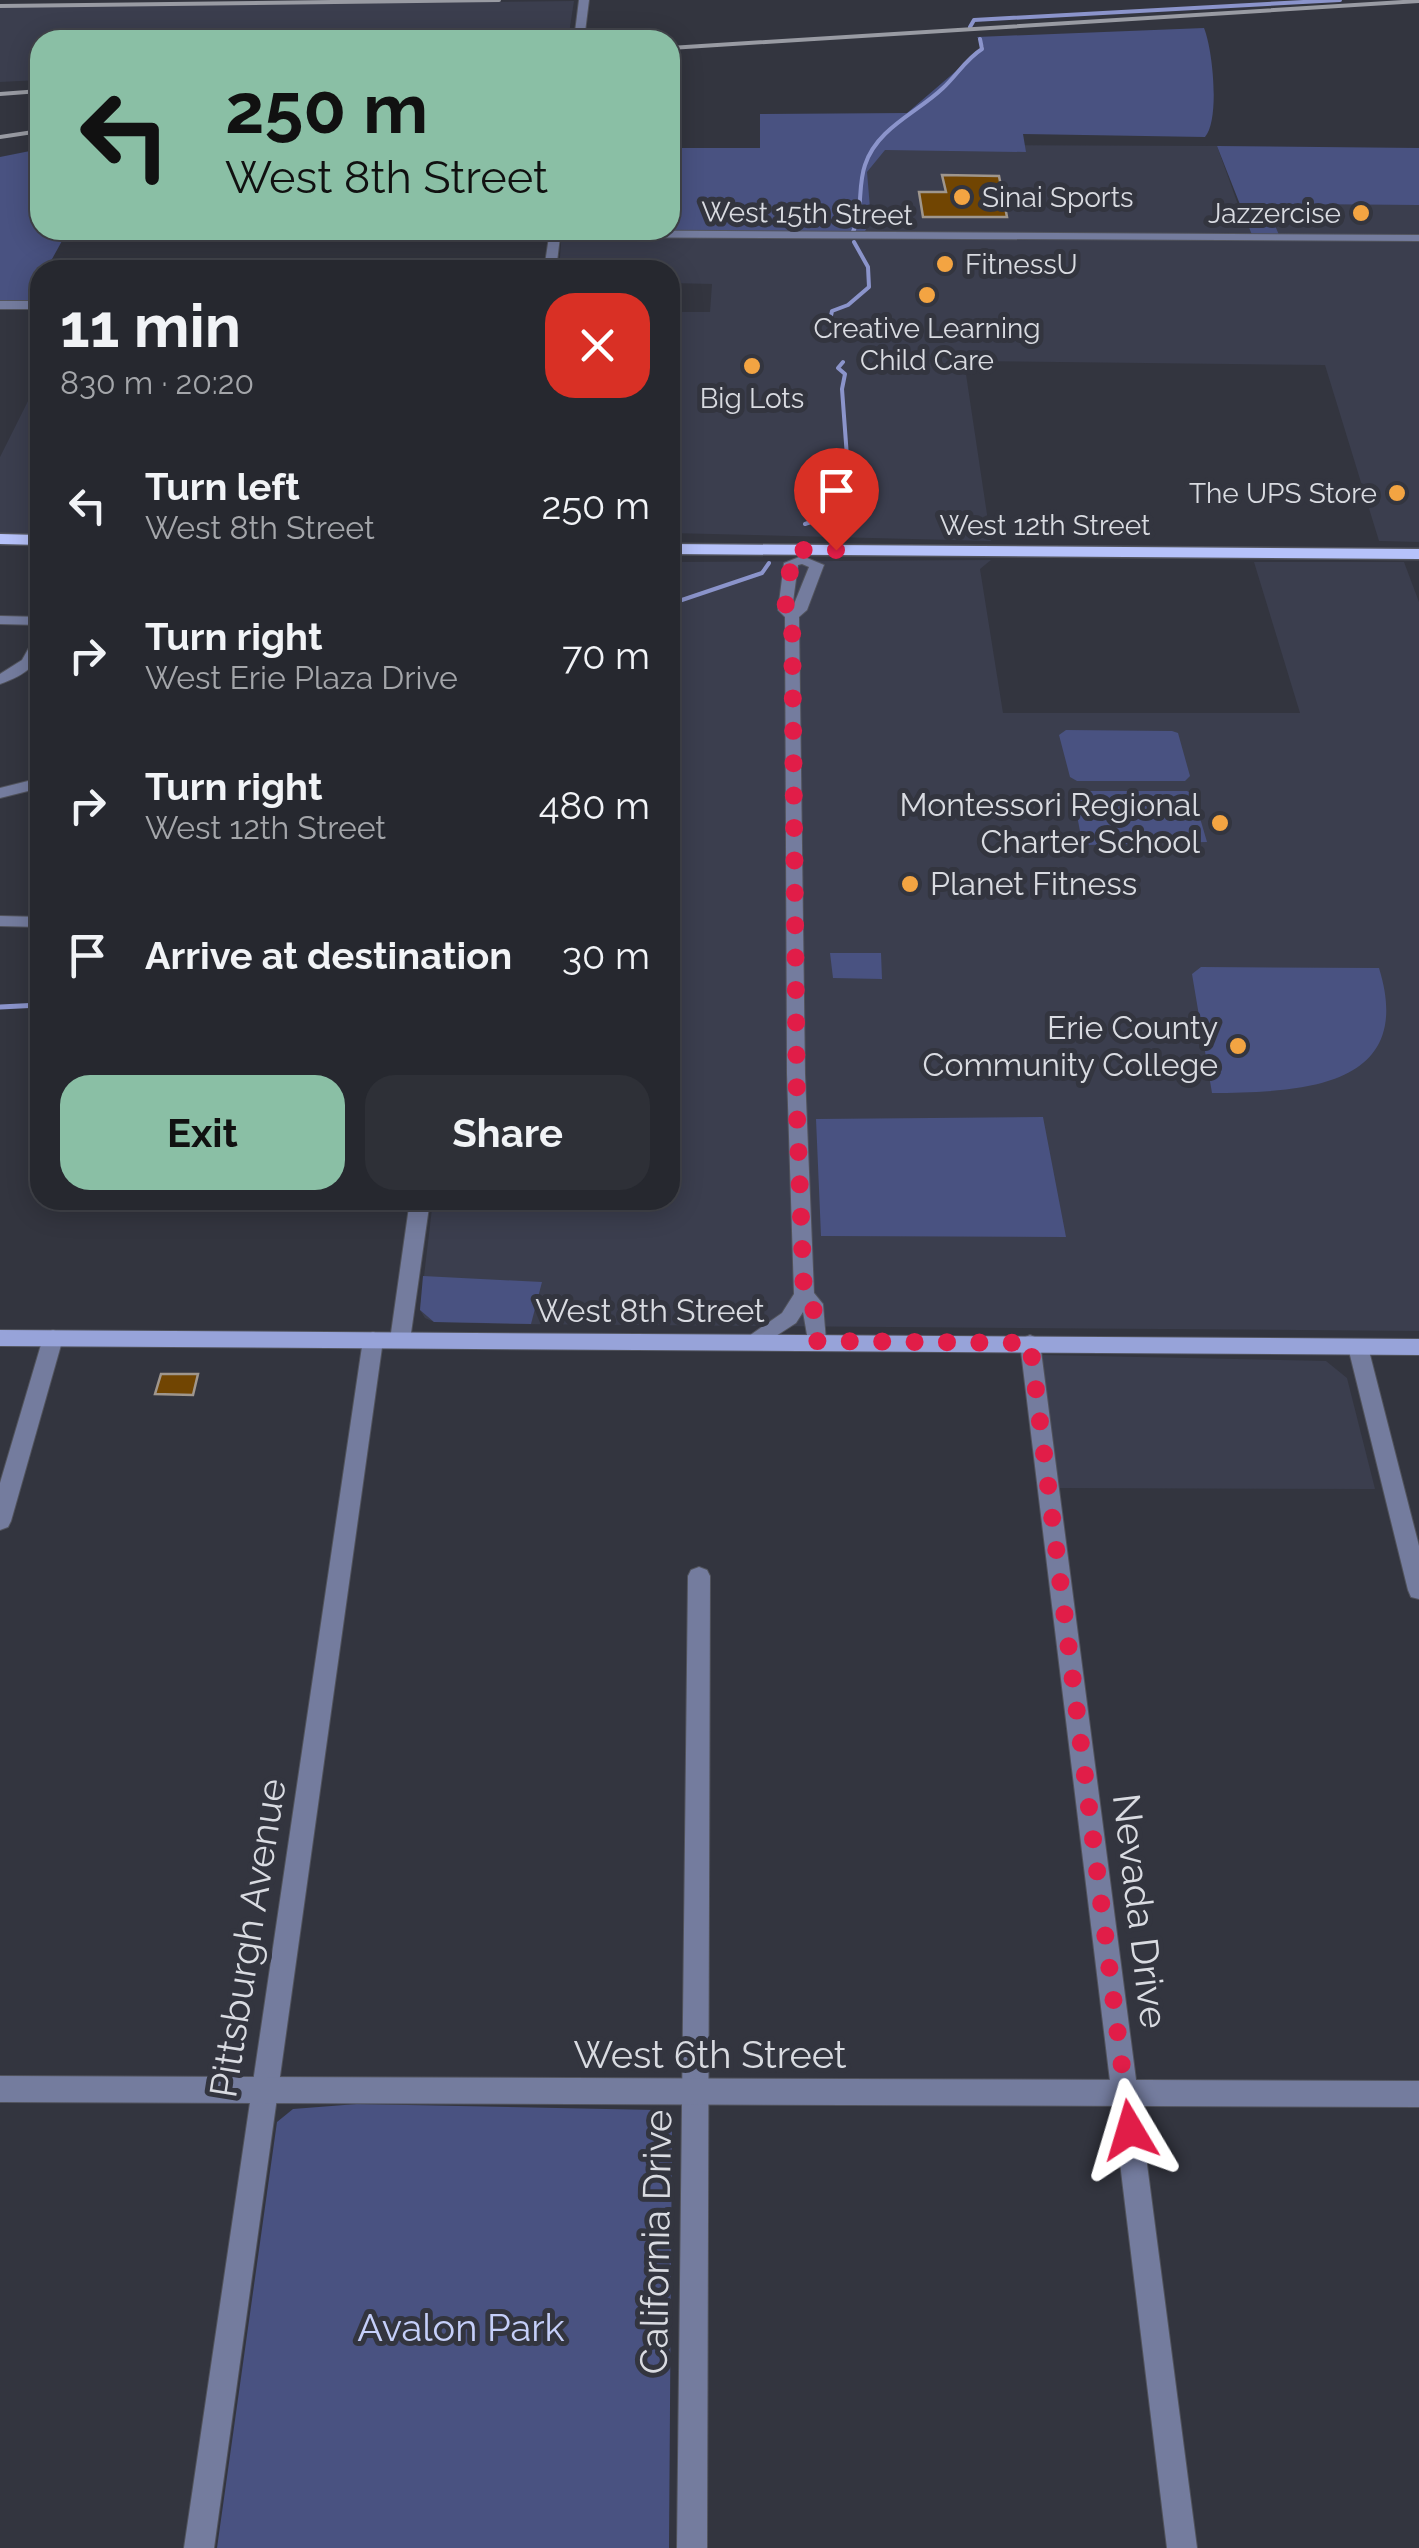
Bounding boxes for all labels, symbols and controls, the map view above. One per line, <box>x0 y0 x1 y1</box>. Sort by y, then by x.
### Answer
text: 250 m <box>225 67 428 149</box>
icon: left <box>60 70 190 200</box>
text: West 8th Street <box>225 151 548 204</box>
place label: Sinai Sports <box>982 181 1134 214</box>
marker: Sinai Sports <box>951 186 973 208</box>
street label: West 15th Street <box>701 195 914 232</box>
place label: Jazzercise <box>1208 197 1341 230</box>
marker: Jazzercise <box>1350 202 1372 224</box>
place label: FitnessU <box>965 248 1078 281</box>
marker: FitnessU <box>934 253 956 275</box>
marker: Creative Learning Child Care <box>916 284 938 306</box>
text: 11 min <box>60 291 241 361</box>
button: close <box>545 293 650 398</box>
place label: Creative Learning Child Care <box>813 312 1041 377</box>
marker: Big Lots <box>741 355 763 377</box>
text: 830 m · 20:20 <box>60 364 254 401</box>
place label: Big Lots <box>700 382 804 415</box>
pin <box>794 448 879 551</box>
icon: arrive <box>809 463 864 518</box>
text: Turn left <box>145 464 300 509</box>
place label: The UPS Store <box>1189 477 1377 510</box>
icon: left <box>60 478 115 533</box>
marker: The UPS Store <box>1386 482 1408 504</box>
text: 250 m <box>542 483 650 528</box>
text: West 8th Street <box>145 509 375 546</box>
street label: West 12th Street <box>940 509 1151 542</box>
text: Turn right <box>145 614 322 659</box>
icon: right <box>60 628 115 683</box>
text: 70 m <box>562 633 650 678</box>
text: West Erie Plaza Drive <box>145 659 458 696</box>
text: Turn right <box>145 764 322 809</box>
icon: right <box>60 778 115 833</box>
text: 480 m <box>539 783 650 828</box>
place label: Montessori Regional Charter School <box>899 786 1200 860</box>
text: West 12th Street <box>145 809 386 846</box>
marker: Montessori Regional Charter School <box>1209 812 1231 834</box>
place label: Planet Fitness <box>930 865 1137 902</box>
marker: Planet Fitness <box>899 873 921 895</box>
icon: arrive <box>60 928 115 983</box>
text: Arrive at destination <box>145 933 512 978</box>
text: 30 m <box>562 933 650 978</box>
place label: Erie County Community College <box>922 1009 1218 1083</box>
marker: Erie County Community College <box>1227 1035 1249 1057</box>
button: Exit <box>60 1075 345 1190</box>
button: Share <box>365 1075 650 1190</box>
street label: West 8th Street <box>535 1292 765 1329</box>
street label: Pittsburgh Avenue <box>200 1775 295 2100</box>
street label: Nevada Drive <box>1104 1791 1177 2031</box>
street label: West 6th Street <box>573 2032 847 2077</box>
position arrow <box>1078 2078 1182 2182</box>
street label: California Drive <box>631 2109 680 2375</box>
park label: Avalon Park <box>357 2305 565 2350</box>

